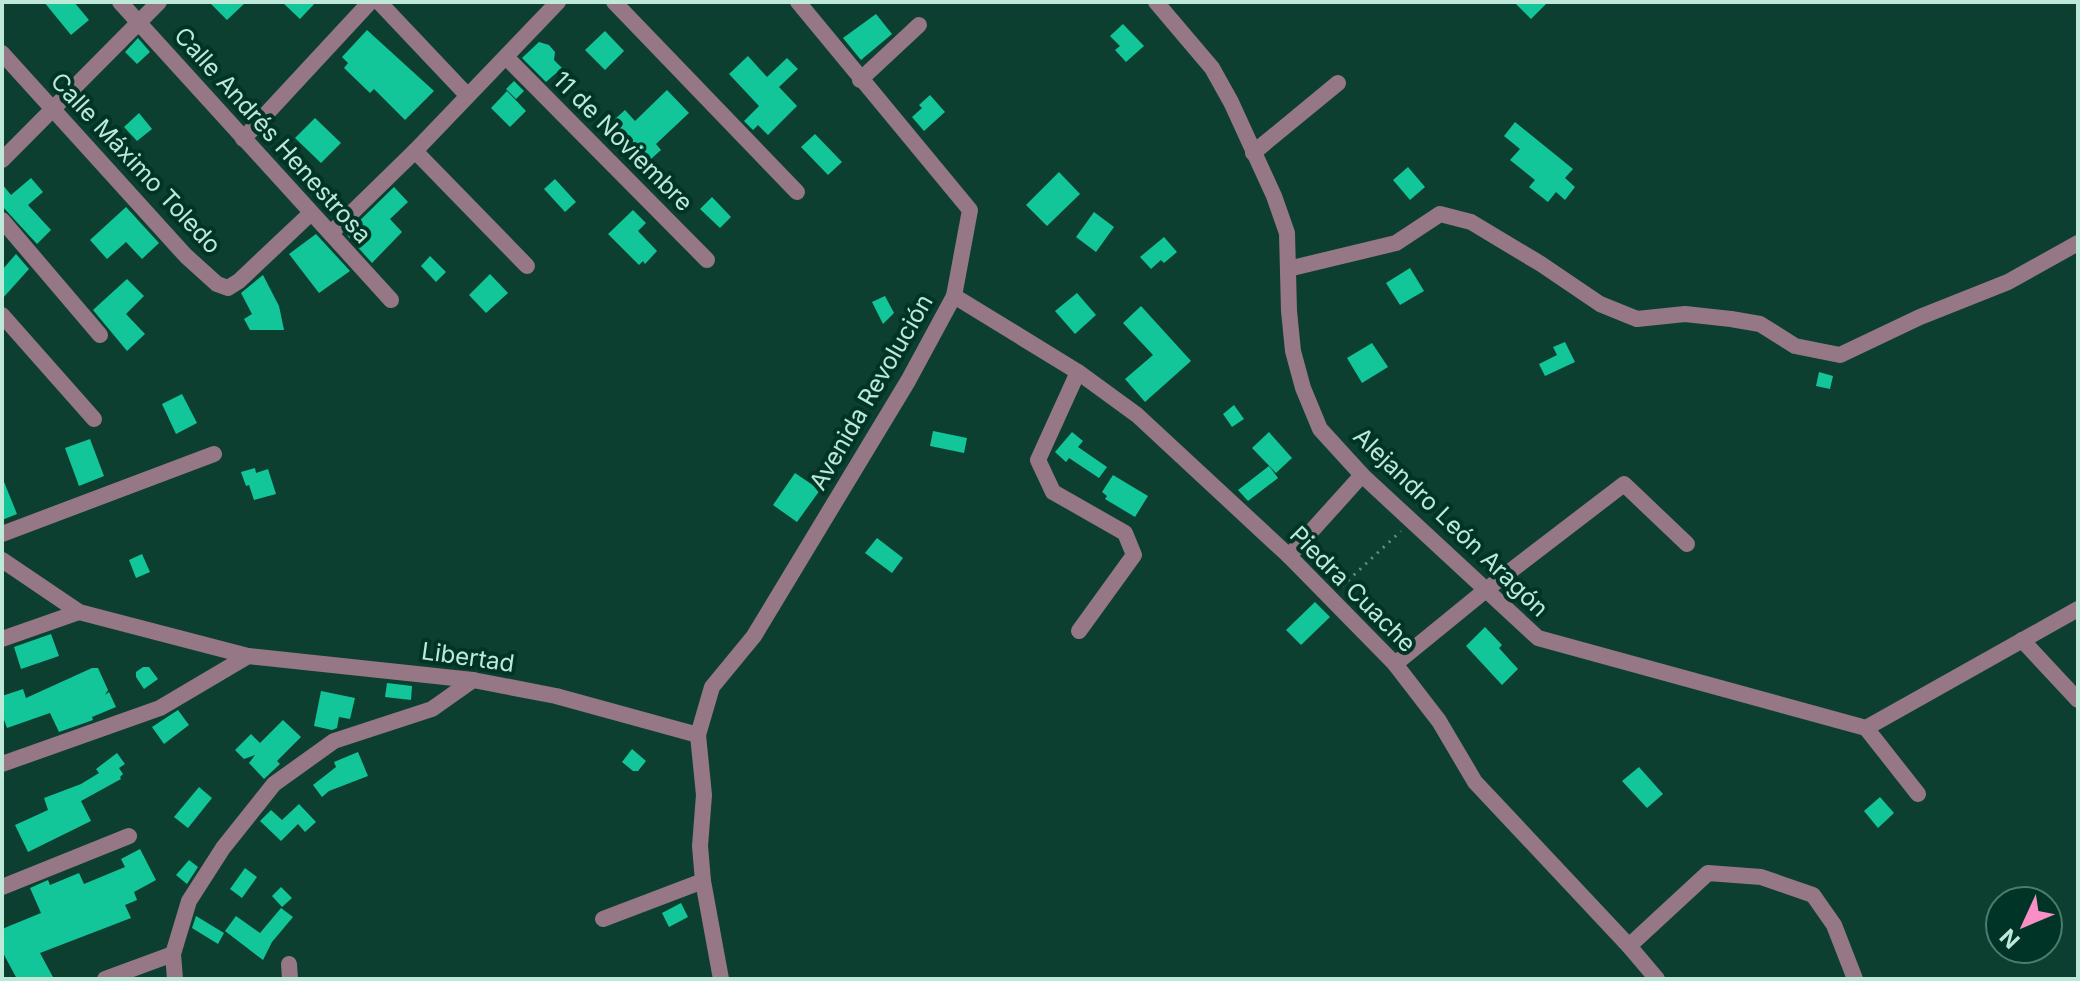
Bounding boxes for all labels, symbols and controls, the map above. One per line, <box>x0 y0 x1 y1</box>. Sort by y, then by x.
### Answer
street label: Calle Andrés Henestrosa <box>168 21 378 249</box>
street label: 11 de Noviembre <box>547 65 699 217</box>
street label: Calle Máximo Toledo <box>45 67 227 259</box>
street label: Avenida Revolución <box>803 289 939 495</box>
street label: Alejandro León Aragón <box>1348 421 1554 623</box>
street label: Piedra Cuache <box>1284 520 1422 658</box>
street label: Libertad <box>420 636 516 678</box>
north arrow <box>1984 885 2064 965</box>
text: N <box>1994 924 2025 954</box>

